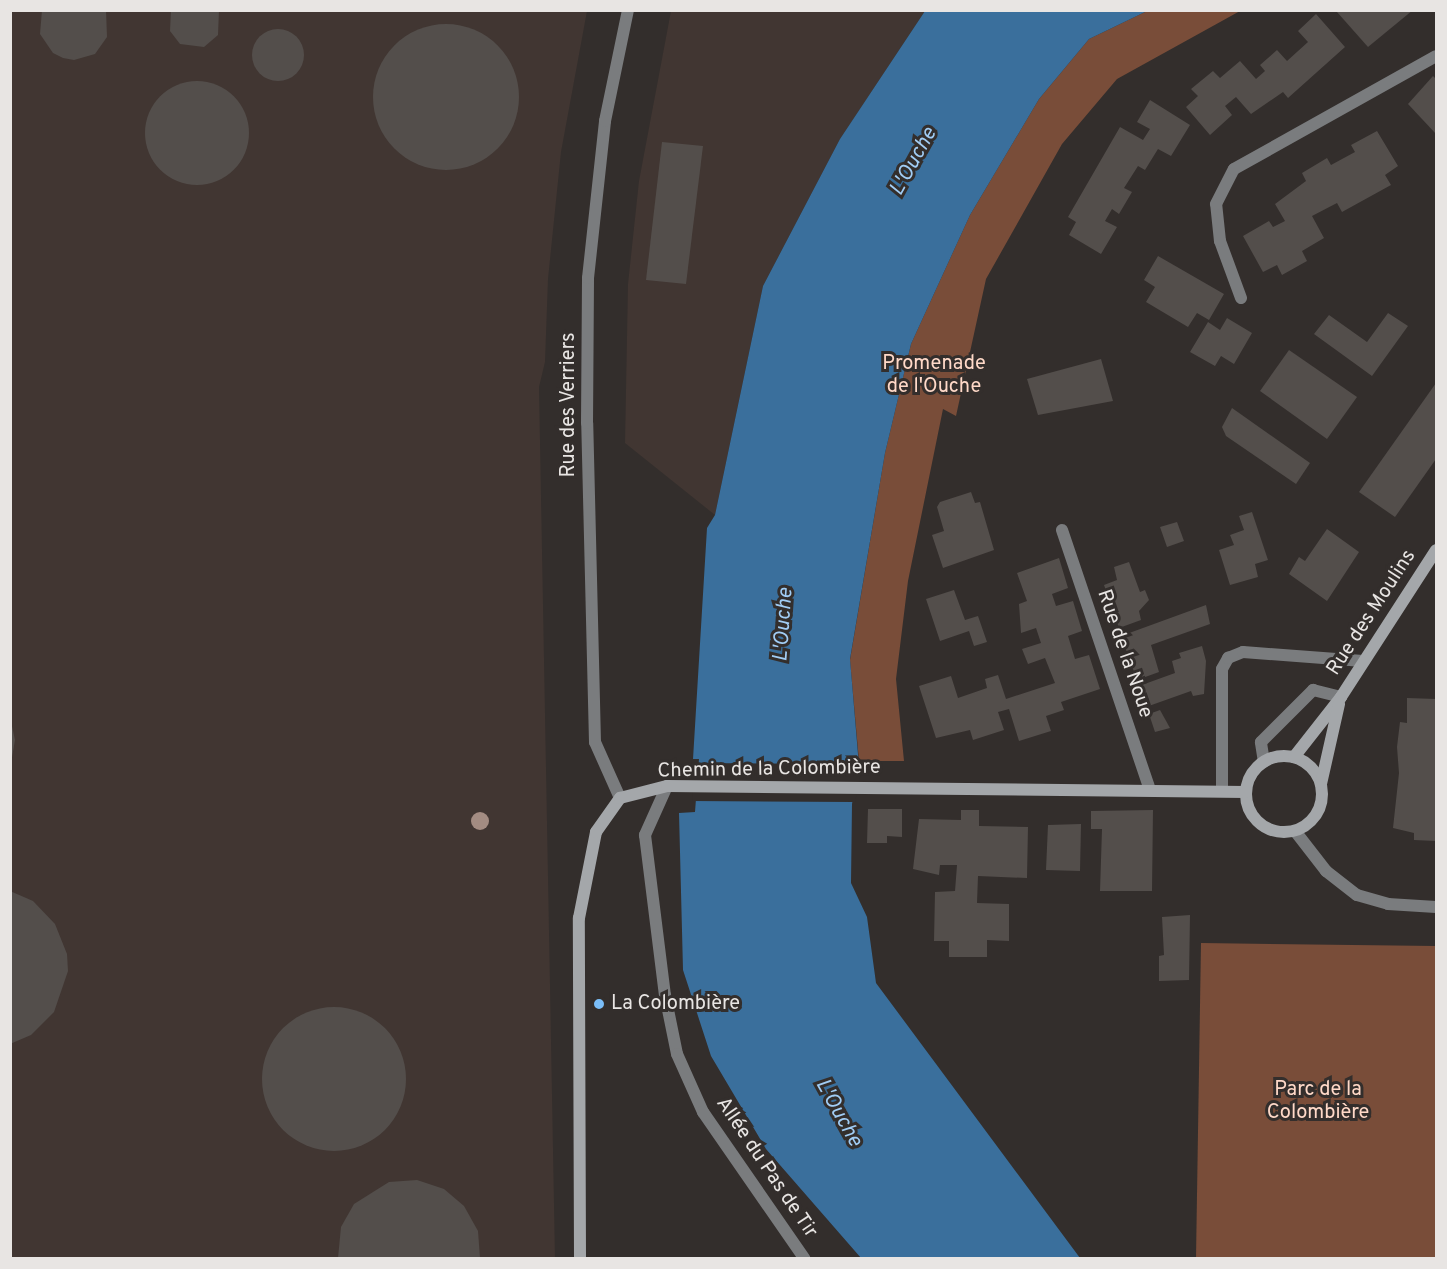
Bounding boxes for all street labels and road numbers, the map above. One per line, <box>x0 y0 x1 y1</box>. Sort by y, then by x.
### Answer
street label: Rue des Verriers <box>557 332 581 478</box>
street label: Rue des Moulins <box>1322 546 1422 680</box>
street label: Rue de la Noue <box>1091 587 1157 721</box>
street label: Chemin de la Colombière <box>657 756 881 784</box>
street label: Allée du Pas de Tir <box>710 1093 822 1243</box>

